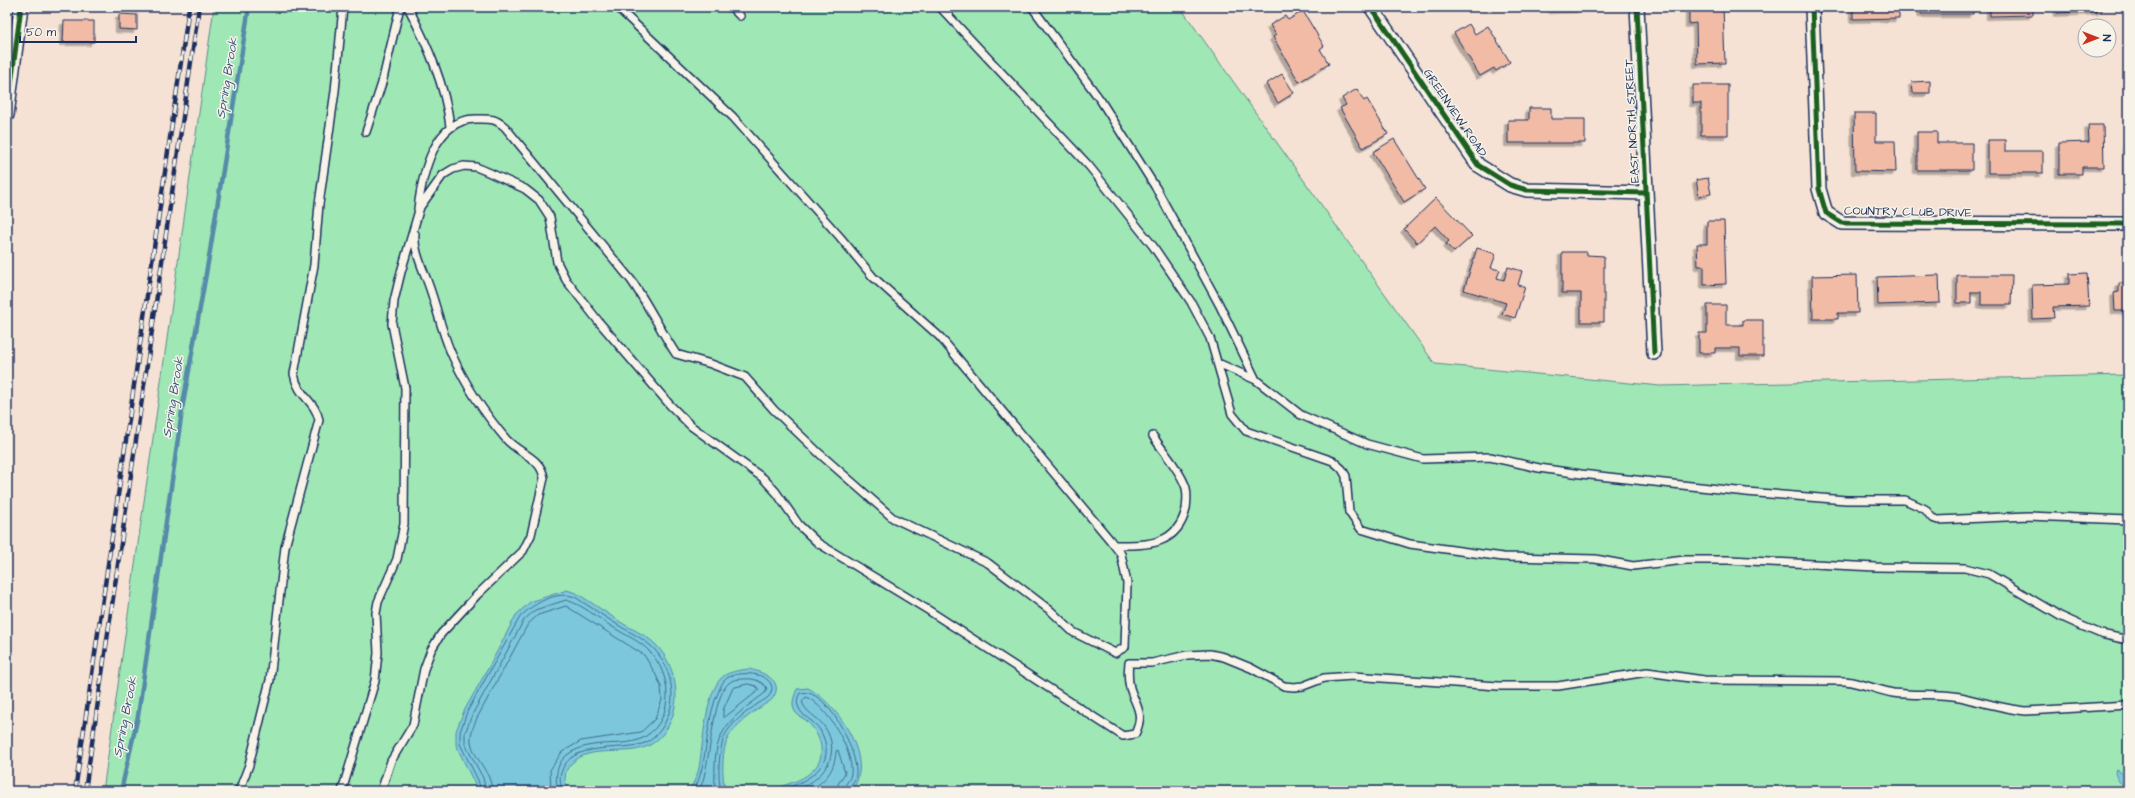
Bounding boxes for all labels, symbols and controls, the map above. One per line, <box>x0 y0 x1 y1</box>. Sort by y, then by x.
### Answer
scale bar <box>20 18 136 44</box>
north arrow <box>2077 18 2117 58</box>
text: 50 m <box>26 24 57 41</box>
water label: Spring Brook <box>212 35 243 120</box>
text: N <box>2099 35 2114 42</box>
street label: EAST NORTH STREET <box>1620 58 1644 183</box>
street label: GREENVIEW ROAD <box>1419 65 1491 161</box>
street label: COUNTRY CLUB DRIVE <box>1844 202 1972 222</box>
water label: Spring Brook <box>158 354 189 439</box>
water label: Spring Brook <box>108 674 143 759</box>

